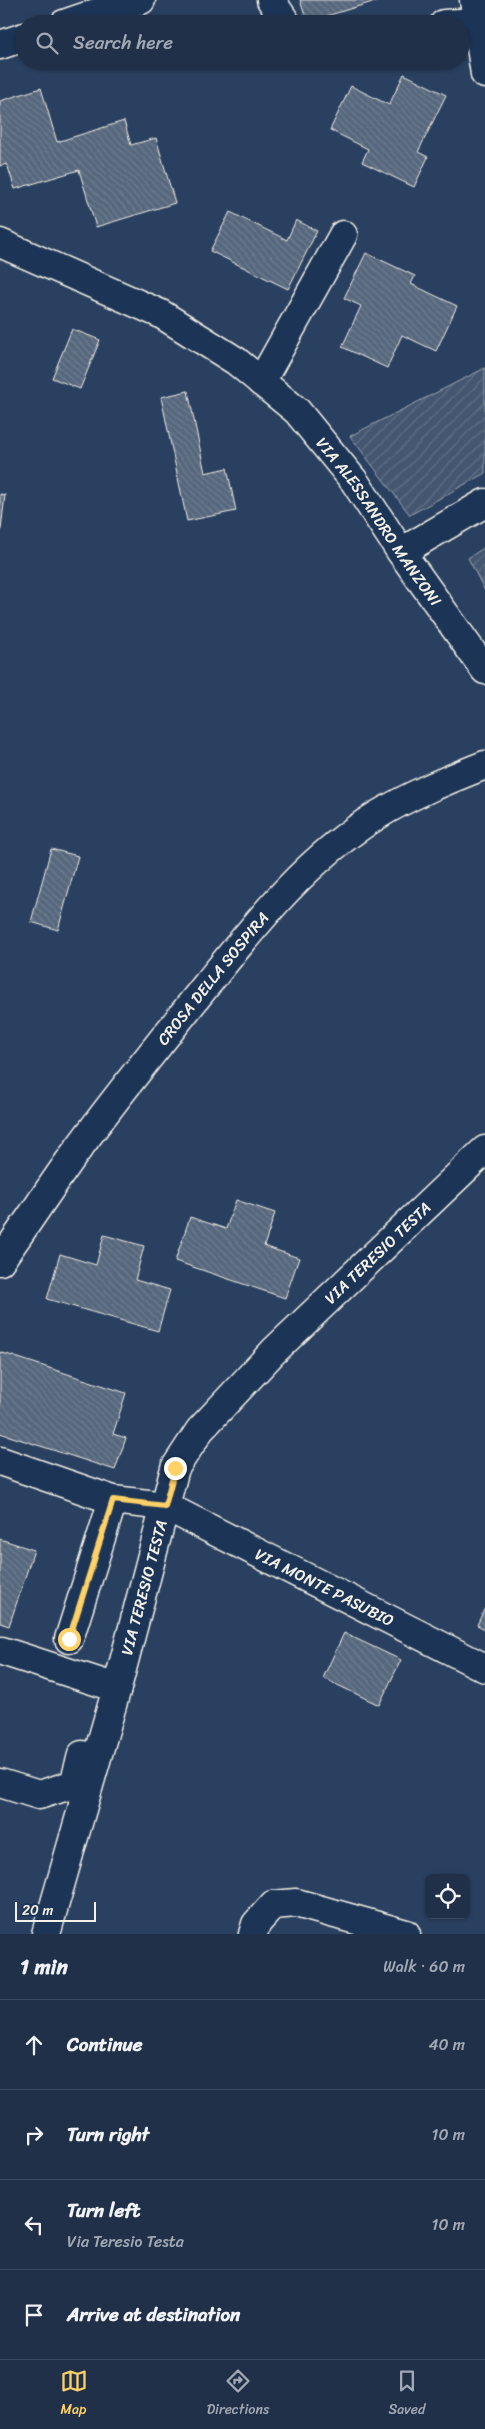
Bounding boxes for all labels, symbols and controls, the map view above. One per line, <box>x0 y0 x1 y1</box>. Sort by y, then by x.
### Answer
search box <box>15 15 470 70</box>
text: Search here <box>73 26 173 59</box>
icon: search <box>33 29 61 57</box>
street label: VIA ALESSANDRO MANZONI <box>308 430 449 613</box>
street label: CROSA DELLA SOSPIRA <box>149 905 277 1052</box>
street label: VIA TERESIO TESTA <box>317 1194 438 1311</box>
route end <box>164 1457 187 1480</box>
street label: VIA TERESIO TESTA <box>112 1517 176 1659</box>
street label: VIA MONTE PASUBIO <box>250 1540 399 1635</box>
route start <box>58 1628 81 1651</box>
map controls <box>425 1874 470 1919</box>
button: locate <box>425 1874 470 1919</box>
text: 20 m <box>22 1898 53 1923</box>
scale bar <box>15 1899 96 1922</box>
text: 1 min <box>20 1948 68 1986</box>
text: Walk · 60 m <box>383 1952 465 1981</box>
text: Continue <box>67 2028 143 2061</box>
text: 40 m <box>428 2030 465 2059</box>
icon: ahead <box>20 2031 48 2059</box>
text: Turn right <box>67 2118 149 2151</box>
text: 10 m <box>432 2120 465 2149</box>
icon: right <box>20 2121 48 2149</box>
text: Turn left <box>67 2194 140 2227</box>
text: 10 m <box>432 2210 465 2239</box>
icon: left <box>20 2211 48 2239</box>
text: Via Teresio Testa <box>67 2227 184 2256</box>
text: Arrive at destination <box>67 2298 240 2331</box>
icon: arrive <box>20 2301 48 2329</box>
tab: Map <box>60 2367 88 2422</box>
tab: Directions <box>207 2367 269 2422</box>
tab: Saved <box>389 2367 425 2422</box>

